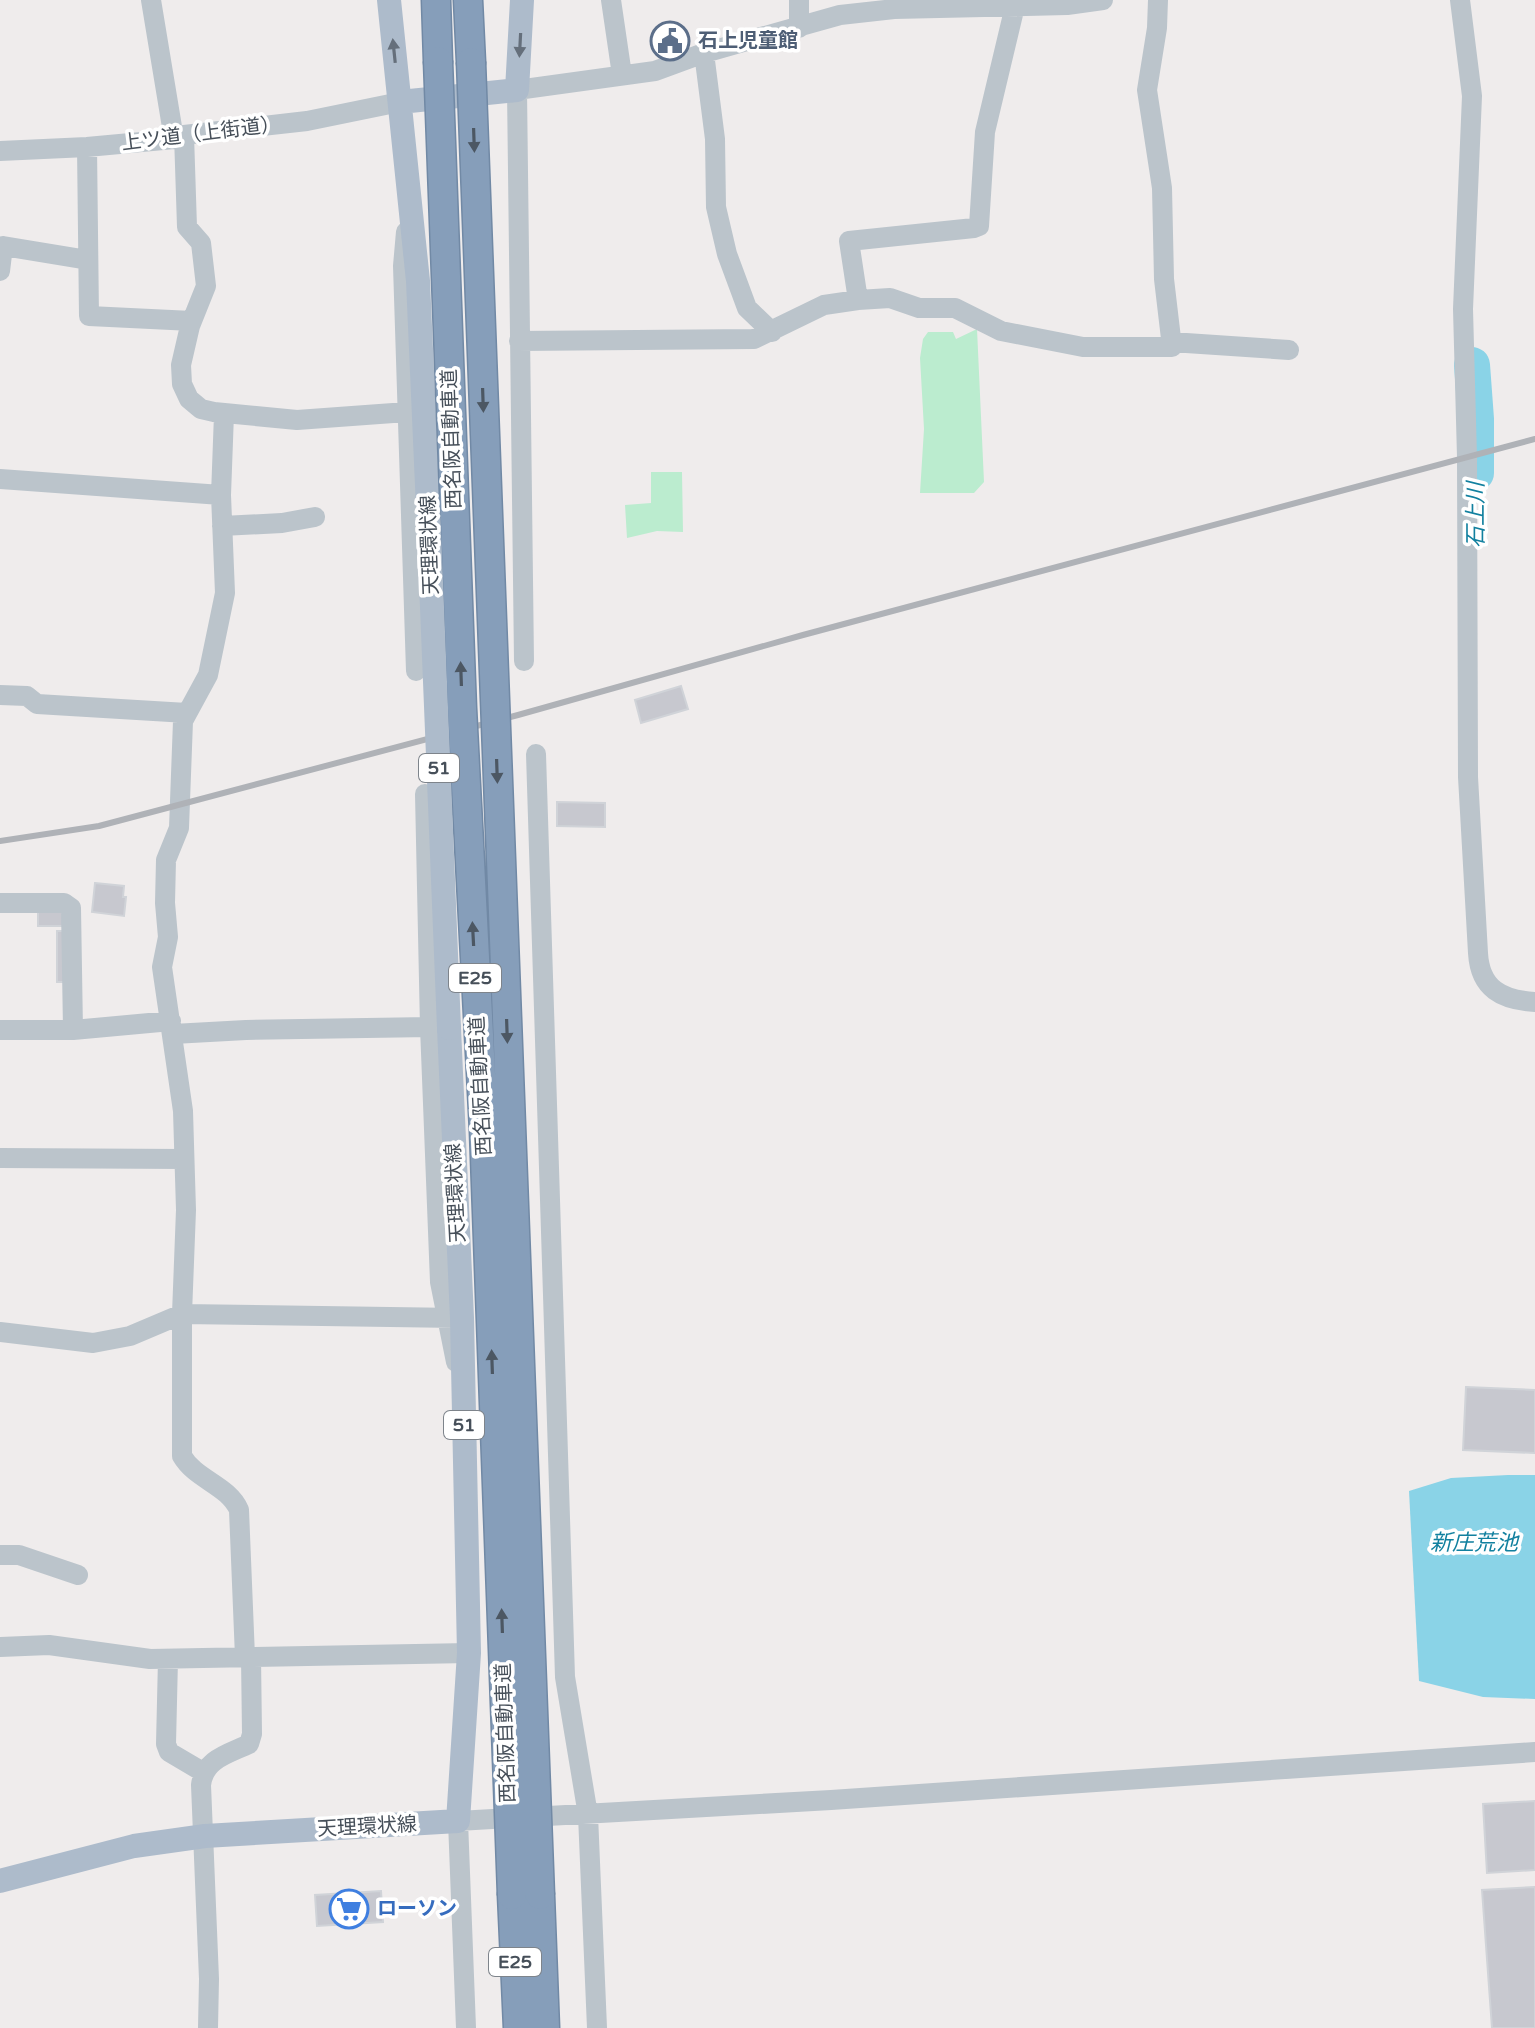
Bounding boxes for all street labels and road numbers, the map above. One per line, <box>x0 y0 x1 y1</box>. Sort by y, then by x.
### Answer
street label: 上ツ道（上街道） <box>120 112 282 156</box>
street label: 西名阪自動車道 <box>438 369 466 509</box>
street label: 天理環状線 <box>416 495 444 595</box>
road number: 51 <box>419 754 459 782</box>
road number: E25 <box>449 964 501 992</box>
street label: 西名阪自動車道 <box>465 1015 497 1157</box>
street label: 天理環状線 <box>441 1142 471 1244</box>
road number: 51 <box>444 1411 484 1439</box>
street label: 西名阪自動車道 <box>492 1663 520 1803</box>
street label: 天理環状線 <box>316 1812 418 1842</box>
road number: E25 <box>489 1948 541 1976</box>

